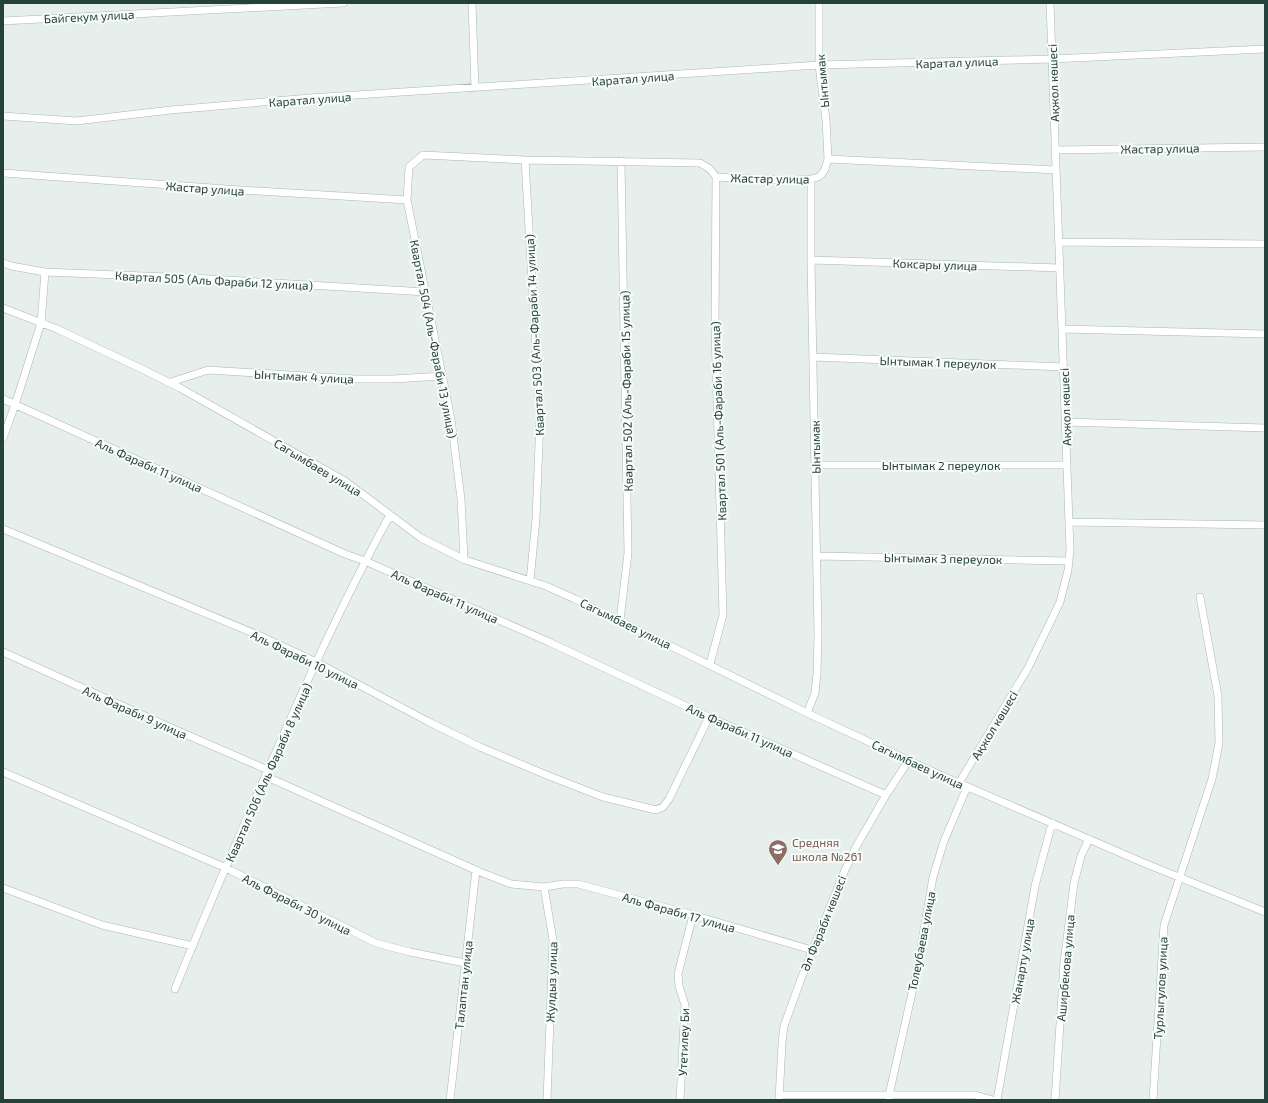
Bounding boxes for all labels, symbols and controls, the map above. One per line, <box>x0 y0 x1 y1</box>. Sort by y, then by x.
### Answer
street label: Байгекум улица <box>43 7 135 26</box>
street label: Ақжол көшесі <box>1045 44 1061 122</box>
street label: Ынтымак <box>813 53 831 108</box>
street label: Каратал улица <box>915 54 999 71</box>
street label: Каратал улица <box>591 68 675 89</box>
street label: Каратал улица <box>268 89 352 110</box>
street label: Жастар улица <box>1120 140 1200 157</box>
street label: Жастар улица <box>730 170 810 187</box>
street label: Жастар улица <box>165 178 245 199</box>
street label: Квартал 503 (Аль-Фараби 14 улица) <box>522 234 547 436</box>
street label: Квартал 504 (Аль-Фараби 13 улица) <box>407 239 460 440</box>
street label: Коксары улица <box>892 256 978 273</box>
street label: Квартал 505 (Аль Фараби 12 улица) <box>115 268 313 293</box>
street label: Квартал 502 (Аль-Фараби 15 улица) <box>617 290 636 492</box>
street label: Квартал 501 (Аль-Фараби 16 улица) <box>708 321 729 521</box>
street label: Ынтымак 1 переулок <box>879 353 997 372</box>
street label: Ынтымак 4 улица <box>254 366 354 387</box>
street label: Ақжол көшесі <box>1057 368 1073 446</box>
street label: Ынтымак <box>808 419 822 474</box>
street label: Аль Фараби 11 улица <box>93 435 205 496</box>
street label: Сагымбаев улица <box>271 435 364 499</box>
street label: Ынтымак 2 переулок <box>882 458 1001 473</box>
street label: Ынтымак 3 переулок <box>884 550 1003 567</box>
street label: Аль Фараби 11 улица <box>389 566 501 627</box>
street label: Сагымбаев улица <box>578 595 674 652</box>
street label: Аль Фараби 10 улица <box>248 627 361 692</box>
street label: Квартал 506 (Аль Фараби 8 улица) <box>222 680 315 864</box>
street label: Аль Фараби 9 улица <box>80 683 189 742</box>
street label: Ақжол көшесі <box>968 688 1020 762</box>
street label: Аль Фараби 11 улица <box>684 700 796 761</box>
street label: Сагымбаев улица <box>870 737 966 792</box>
place label: Средняя школа №261 <box>792 835 862 863</box>
school or university icon: Средняя школа №261 <box>767 838 789 866</box>
street label: Аль Фараби 30 улица <box>240 871 354 938</box>
street label: Әл Фараби көшесі <box>797 873 849 973</box>
street label: Аль Фараби 17 улица <box>621 889 737 936</box>
street label: Толеубаева улица <box>904 890 939 992</box>
street label: Аширбекова улица <box>1053 914 1078 1022</box>
street label: Жанарту улица <box>1008 917 1037 1005</box>
street label: Турлыгулов улица <box>1150 936 1171 1040</box>
street label: Талаптан улица <box>451 940 476 1030</box>
street label: Жулдыз улица <box>543 941 560 1023</box>
street label: Утетилеу Би <box>675 1008 692 1076</box>

